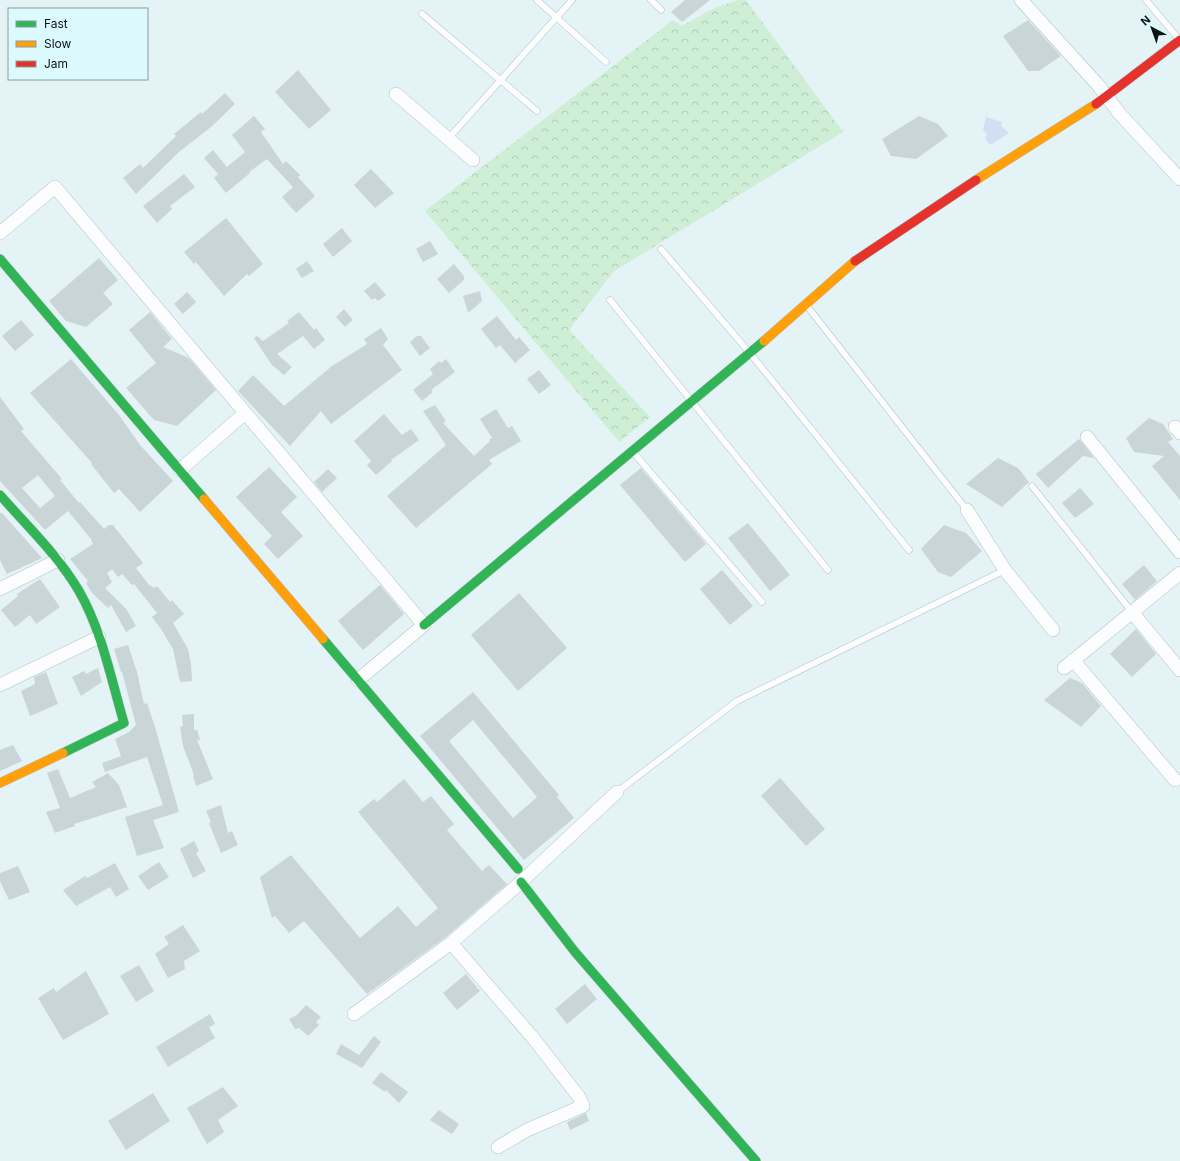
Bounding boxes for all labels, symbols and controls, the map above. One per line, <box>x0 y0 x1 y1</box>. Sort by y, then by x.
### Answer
legend <box>8 8 148 80</box>
north arrow <box>1132 8 1172 48</box>
text: N <box>1138 12 1153 28</box>
text: Fast <box>44 16 68 31</box>
text: Slow <box>44 36 72 51</box>
text: Jam <box>44 56 68 71</box>

